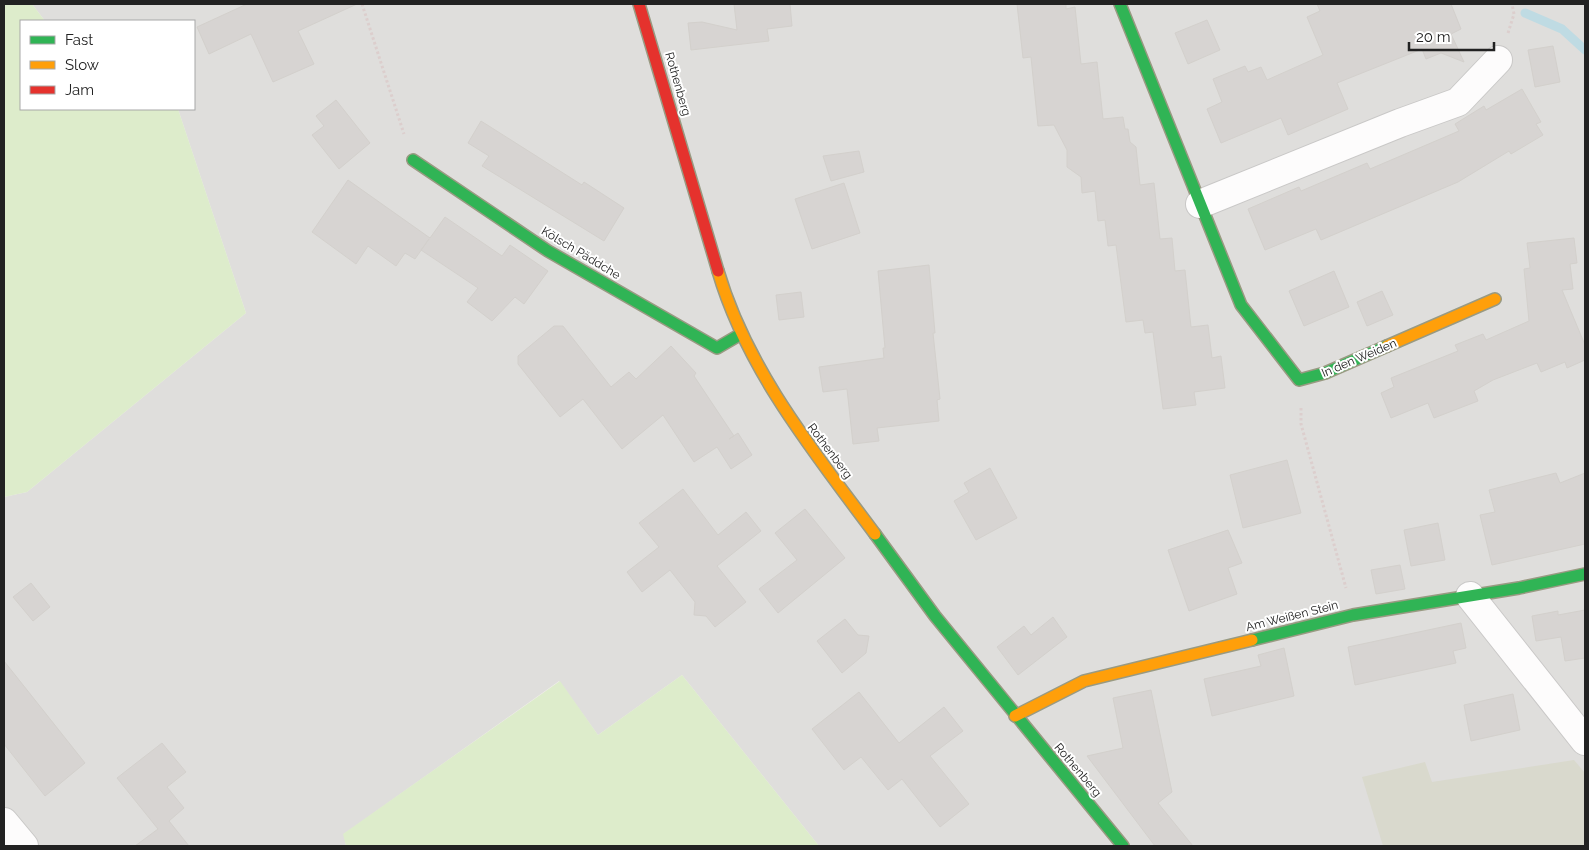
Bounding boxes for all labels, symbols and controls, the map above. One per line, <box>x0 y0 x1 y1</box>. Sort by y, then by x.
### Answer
legend <box>20 20 195 110</box>
scale bar <box>1409 20 1494 52</box>
text: 20 m <box>1416 28 1451 46</box>
text: Fast <box>65 31 93 49</box>
street label: Rothenberg <box>662 51 694 117</box>
text: Slow <box>65 56 99 74</box>
text: Jam <box>65 81 94 99</box>
street label: Kölsch Päddche <box>539 224 623 282</box>
street label: In den Weiden <box>1319 336 1399 380</box>
street label: Rothenberg <box>805 421 855 481</box>
street label: Am Weißen Stein <box>1244 598 1340 634</box>
street label: Rothenberg <box>1052 740 1104 800</box>

